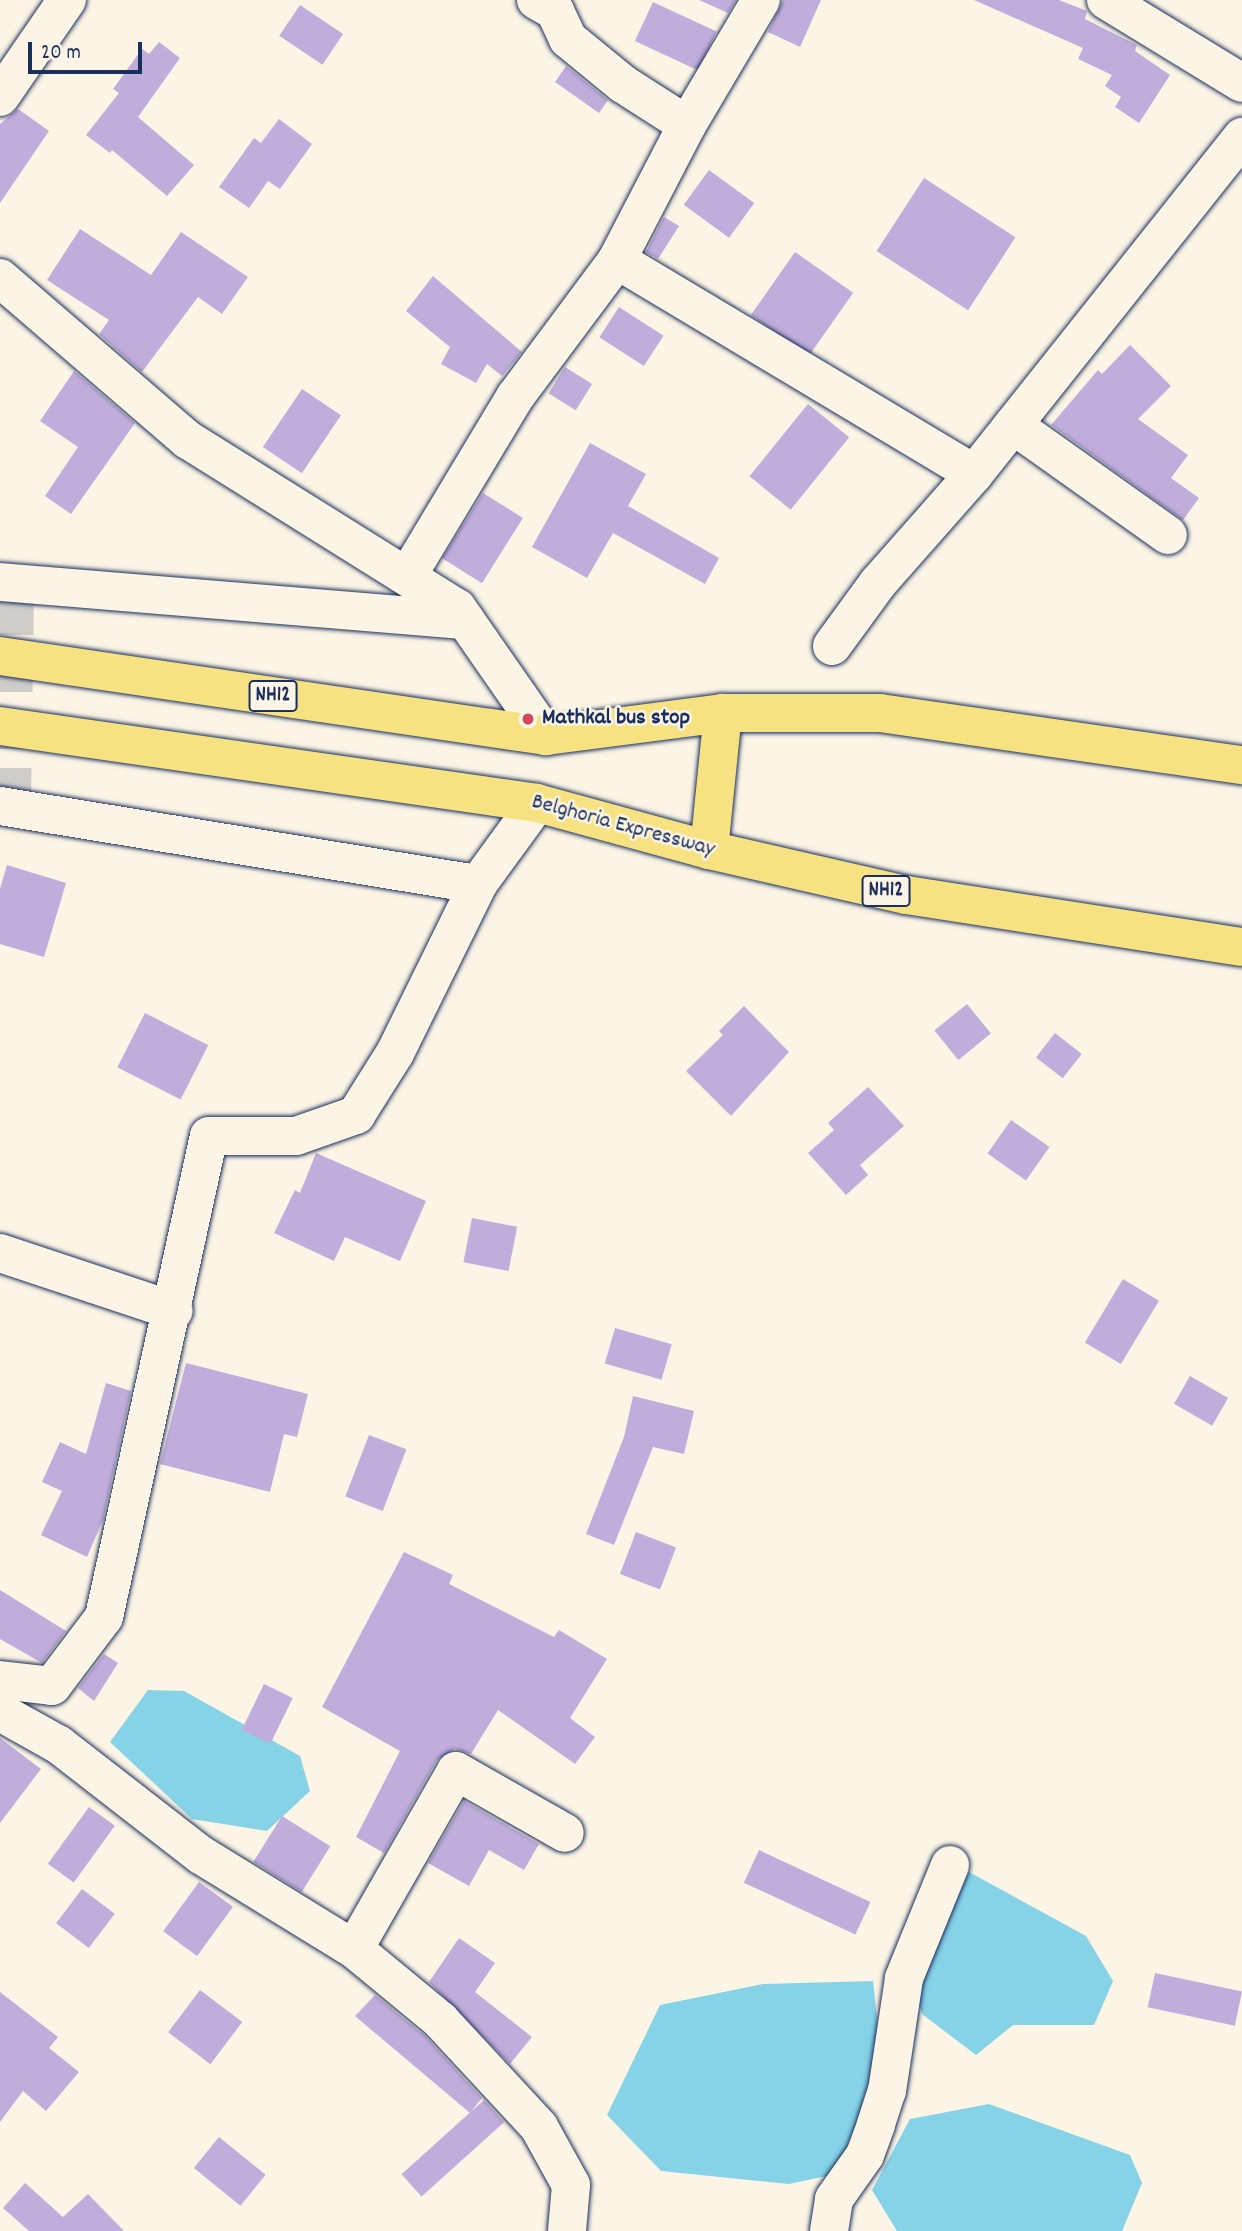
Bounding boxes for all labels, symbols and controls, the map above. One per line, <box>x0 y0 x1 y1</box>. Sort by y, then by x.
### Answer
scale bar <box>32 28 145 72</box>
text: 20 m <box>41 39 81 69</box>
road number: NH12 <box>248 678 298 714</box>
place label: Mathkal bus stop <box>542 705 690 733</box>
marker: Mathkal bus stop <box>520 711 536 727</box>
street label: Belghoria Expressway <box>528 789 718 865</box>
road number: NH12 <box>862 874 910 908</box>

